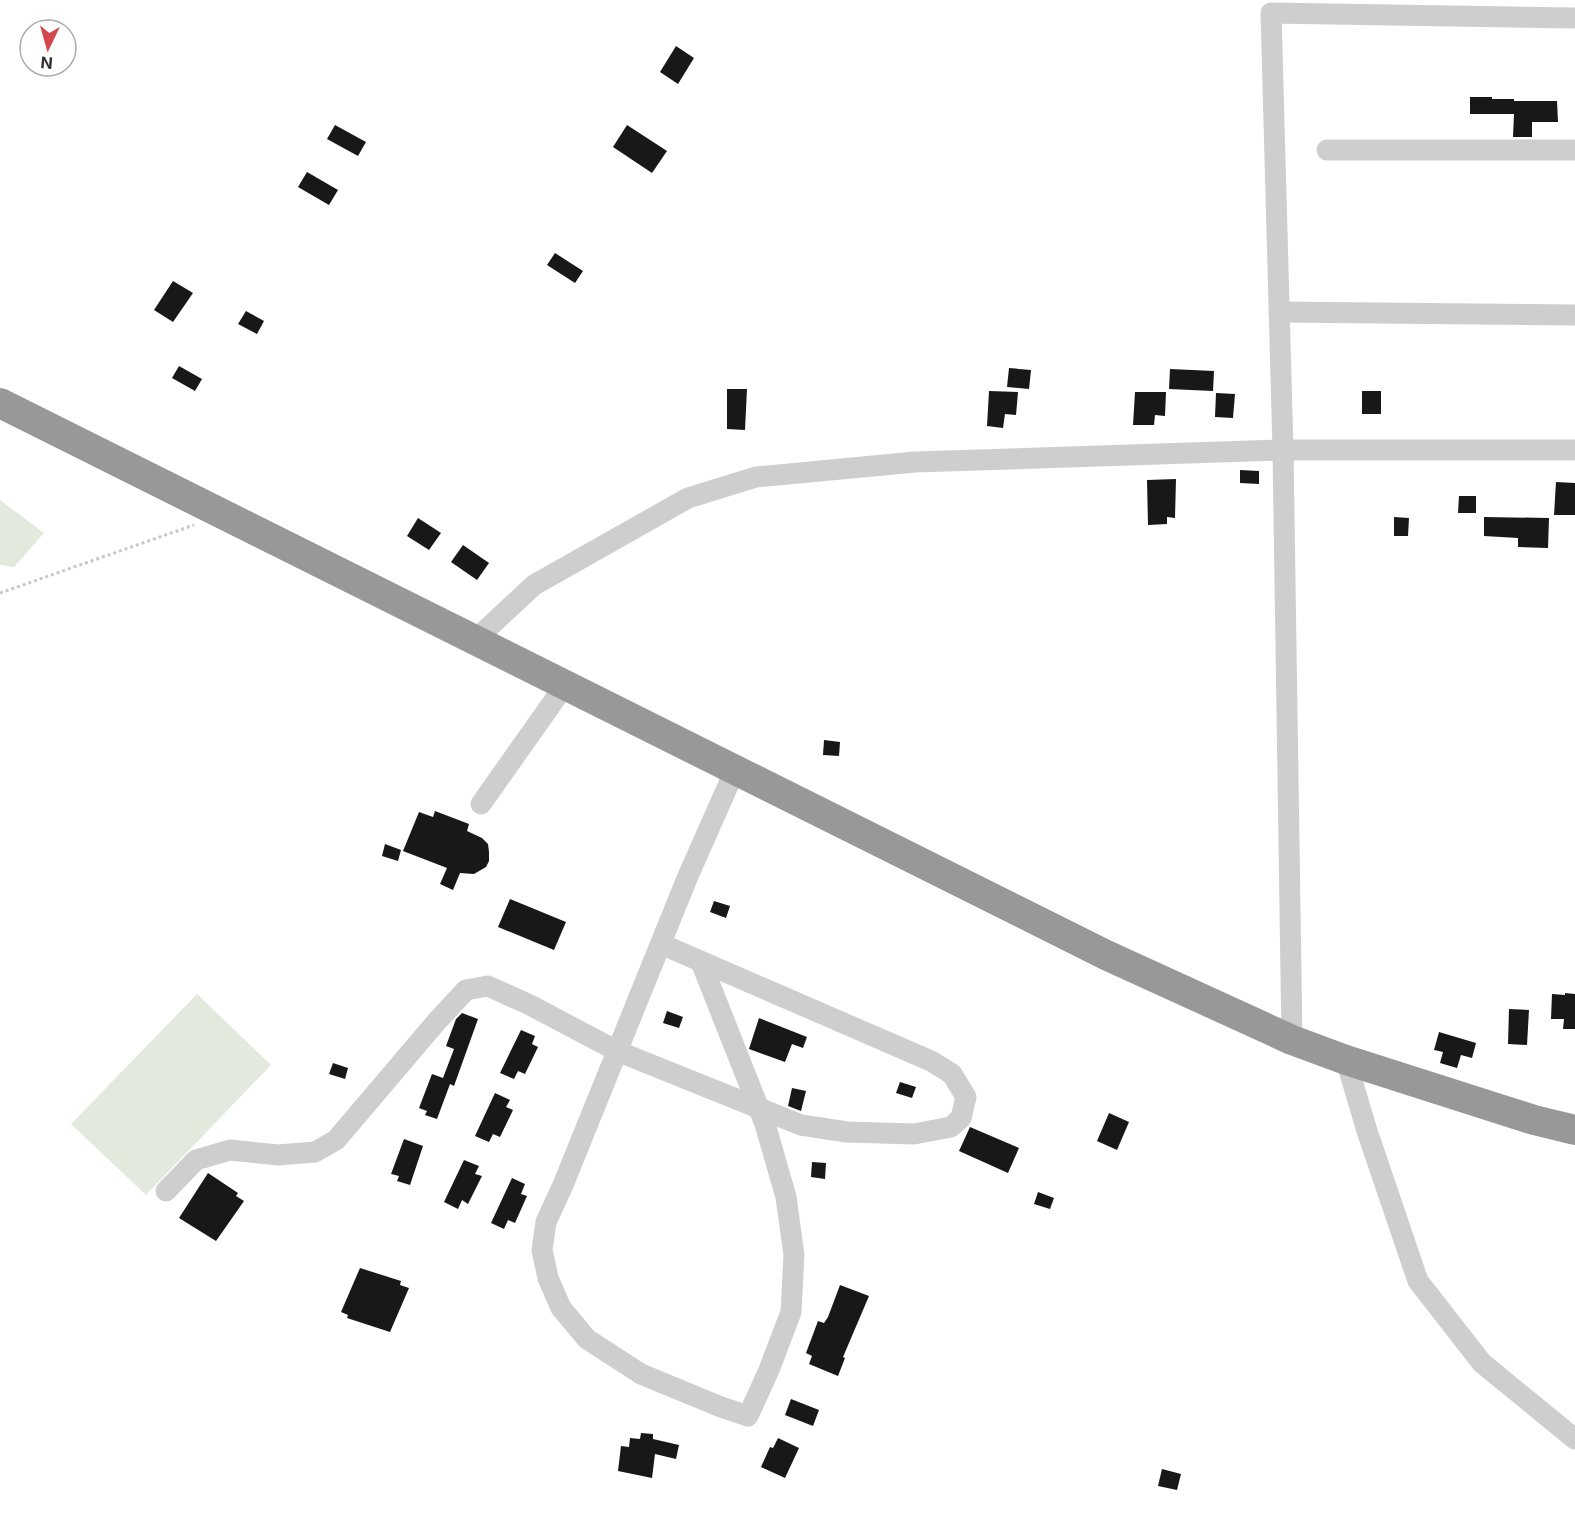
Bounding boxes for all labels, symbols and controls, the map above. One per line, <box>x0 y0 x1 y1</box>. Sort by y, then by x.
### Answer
north arrow <box>18 18 78 78</box>
text: N <box>40 52 54 73</box>

